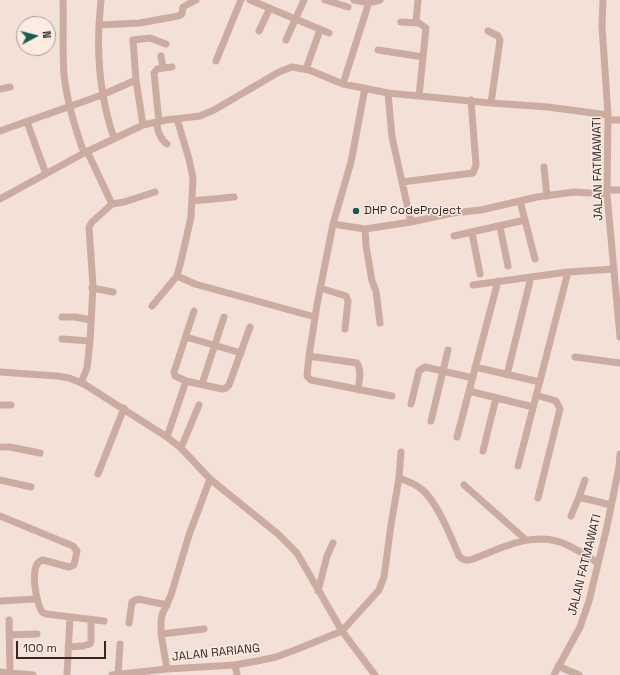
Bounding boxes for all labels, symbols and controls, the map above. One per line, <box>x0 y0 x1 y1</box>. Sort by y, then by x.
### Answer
north arrow <box>16 16 56 56</box>
text: N <box>40 30 54 39</box>
street label: JALAN FATMAWATI <box>590 117 606 221</box>
place label: DHP CodeProject <box>364 204 462 218</box>
marker: DHP CodeProject <box>351 206 361 216</box>
street label: JALAN FATMAWATI <box>565 513 605 617</box>
scale bar <box>18 633 108 659</box>
text: 100 m <box>23 640 57 656</box>
street label: JALAN RARIANG <box>171 641 261 665</box>

